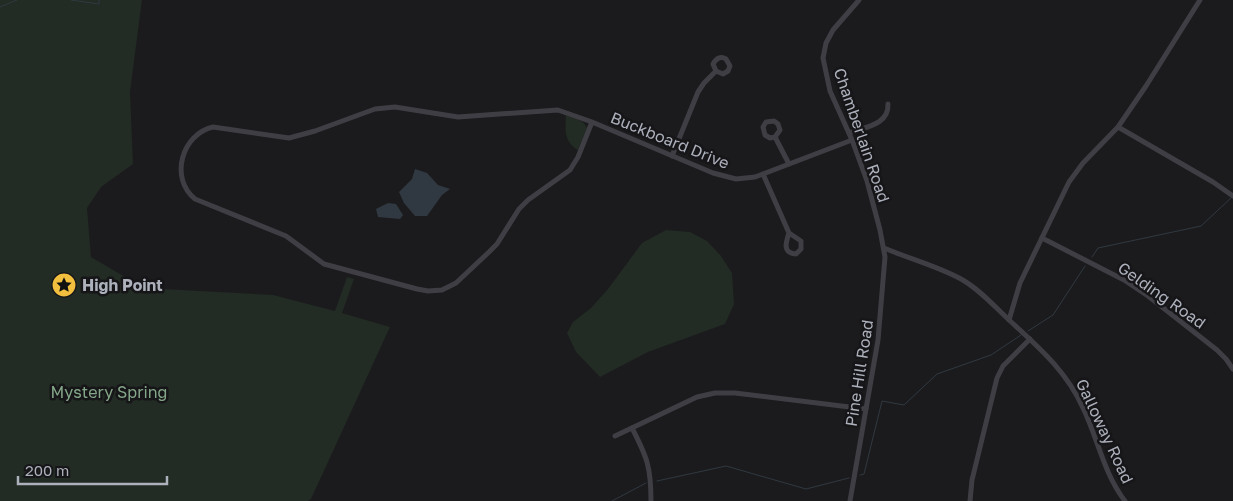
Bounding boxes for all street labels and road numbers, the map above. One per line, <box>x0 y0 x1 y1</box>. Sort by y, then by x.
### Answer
street label: Chamberlain Road <box>830 65 894 205</box>
street label: Buckboard Drive <box>608 107 732 173</box>
street label: Gelding Road <box>1114 257 1210 333</box>
street label: Pine Hill Road <box>841 318 877 428</box>
street label: Galloway Road <box>1072 375 1138 487</box>

